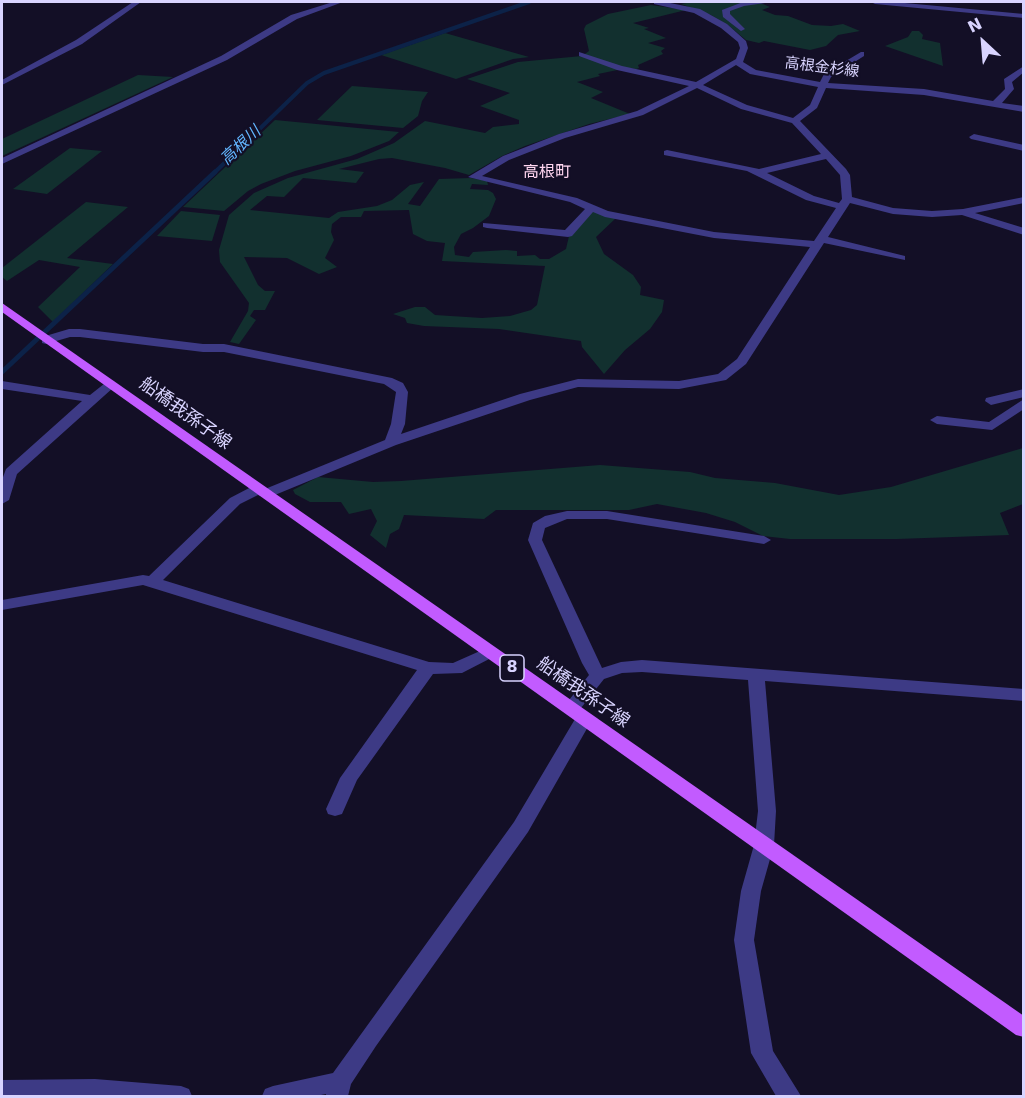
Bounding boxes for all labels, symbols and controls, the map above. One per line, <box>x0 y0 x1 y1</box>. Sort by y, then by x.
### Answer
north arrow <box>953 12 1013 72</box>
text: N <box>965 14 985 37</box>
street label: 高根金杉線 <box>784 54 860 82</box>
water label: 高根川 <box>217 123 265 169</box>
district label: 高根町 <box>523 163 571 183</box>
street label: 船橋我孫子線 <box>135 374 235 454</box>
street label: 船橋我孫子線 <box>533 653 633 733</box>
road number: 8 <box>500 655 524 681</box>

